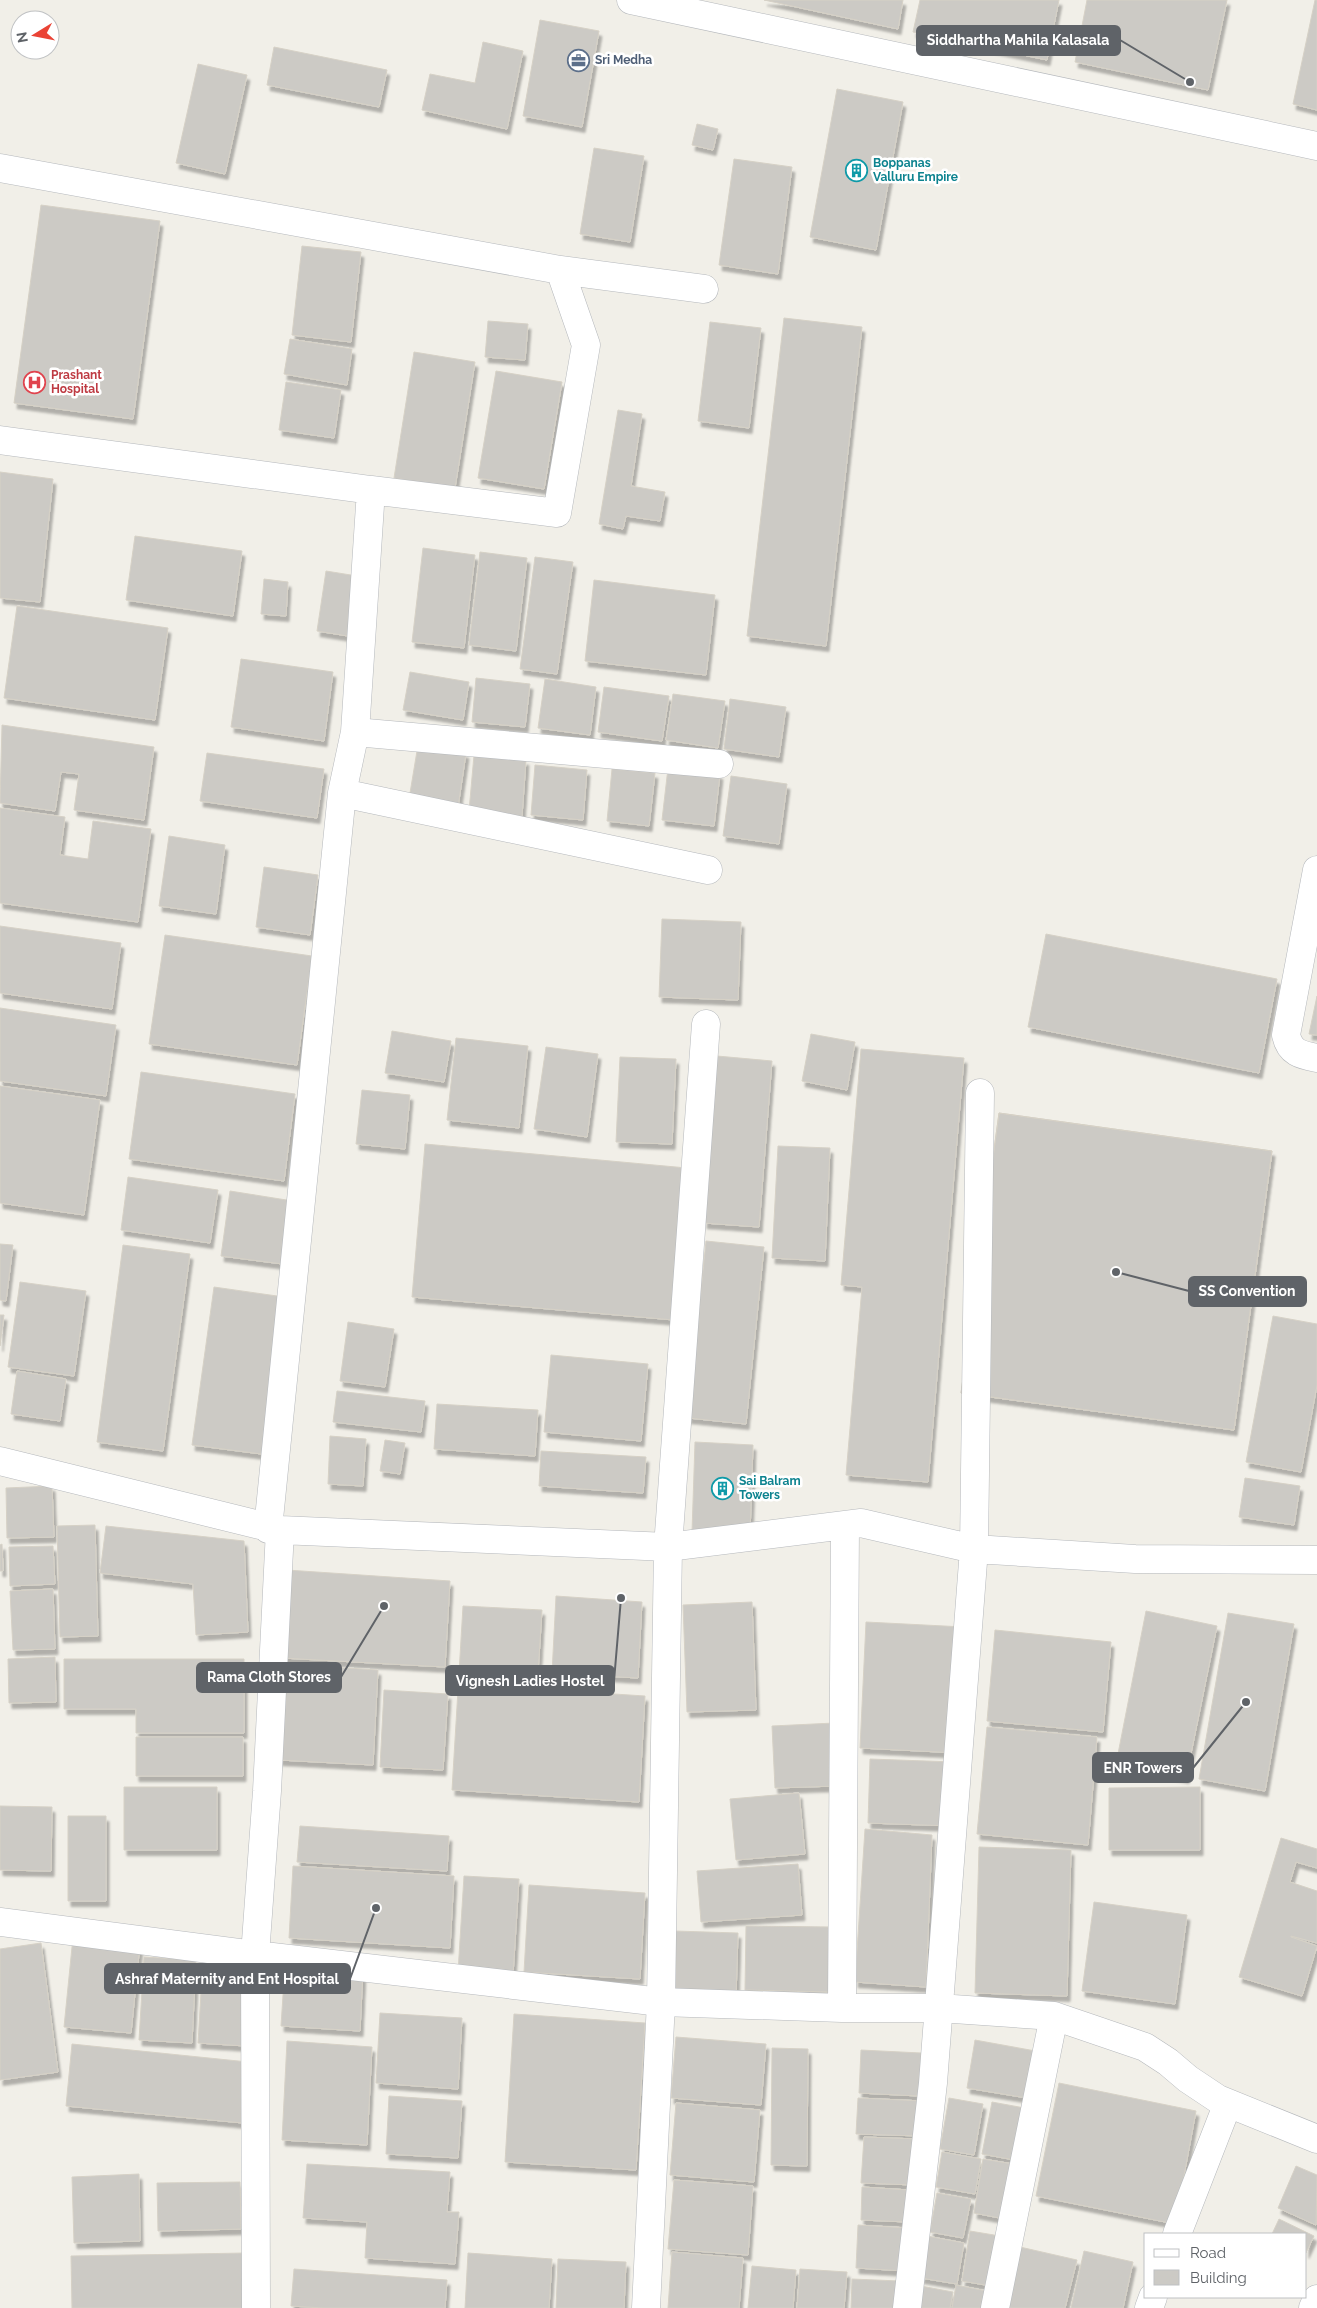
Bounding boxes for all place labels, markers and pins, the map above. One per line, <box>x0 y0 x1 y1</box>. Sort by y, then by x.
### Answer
callout: Siddhartha Mahila Kalasala <box>917 26 1120 55</box>
office icon: Sri Medha <box>567 48 591 72</box>
place label: Sri Medha <box>595 53 652 67</box>
place label: Boppanas Valluru Empire <box>873 156 958 184</box>
building icon: Boppanas Valluru Empire <box>845 158 869 182</box>
place label: Prashant Hospital <box>51 368 102 396</box>
hospital icon: Prashant Hospital <box>23 370 47 394</box>
callout: SS Convention <box>1189 1277 1306 1306</box>
place label: Sai Balram Towers <box>739 1474 801 1502</box>
building icon: Sai Balram Towers <box>711 1476 735 1500</box>
callout: Rama Cloth Stores <box>197 1663 341 1692</box>
callout: Vignesh Ladies Hostel <box>446 1666 614 1695</box>
callout: ENR Towers <box>1093 1753 1193 1782</box>
callout: Ashraf Maternity and Ent Hospital <box>105 1964 350 1993</box>

